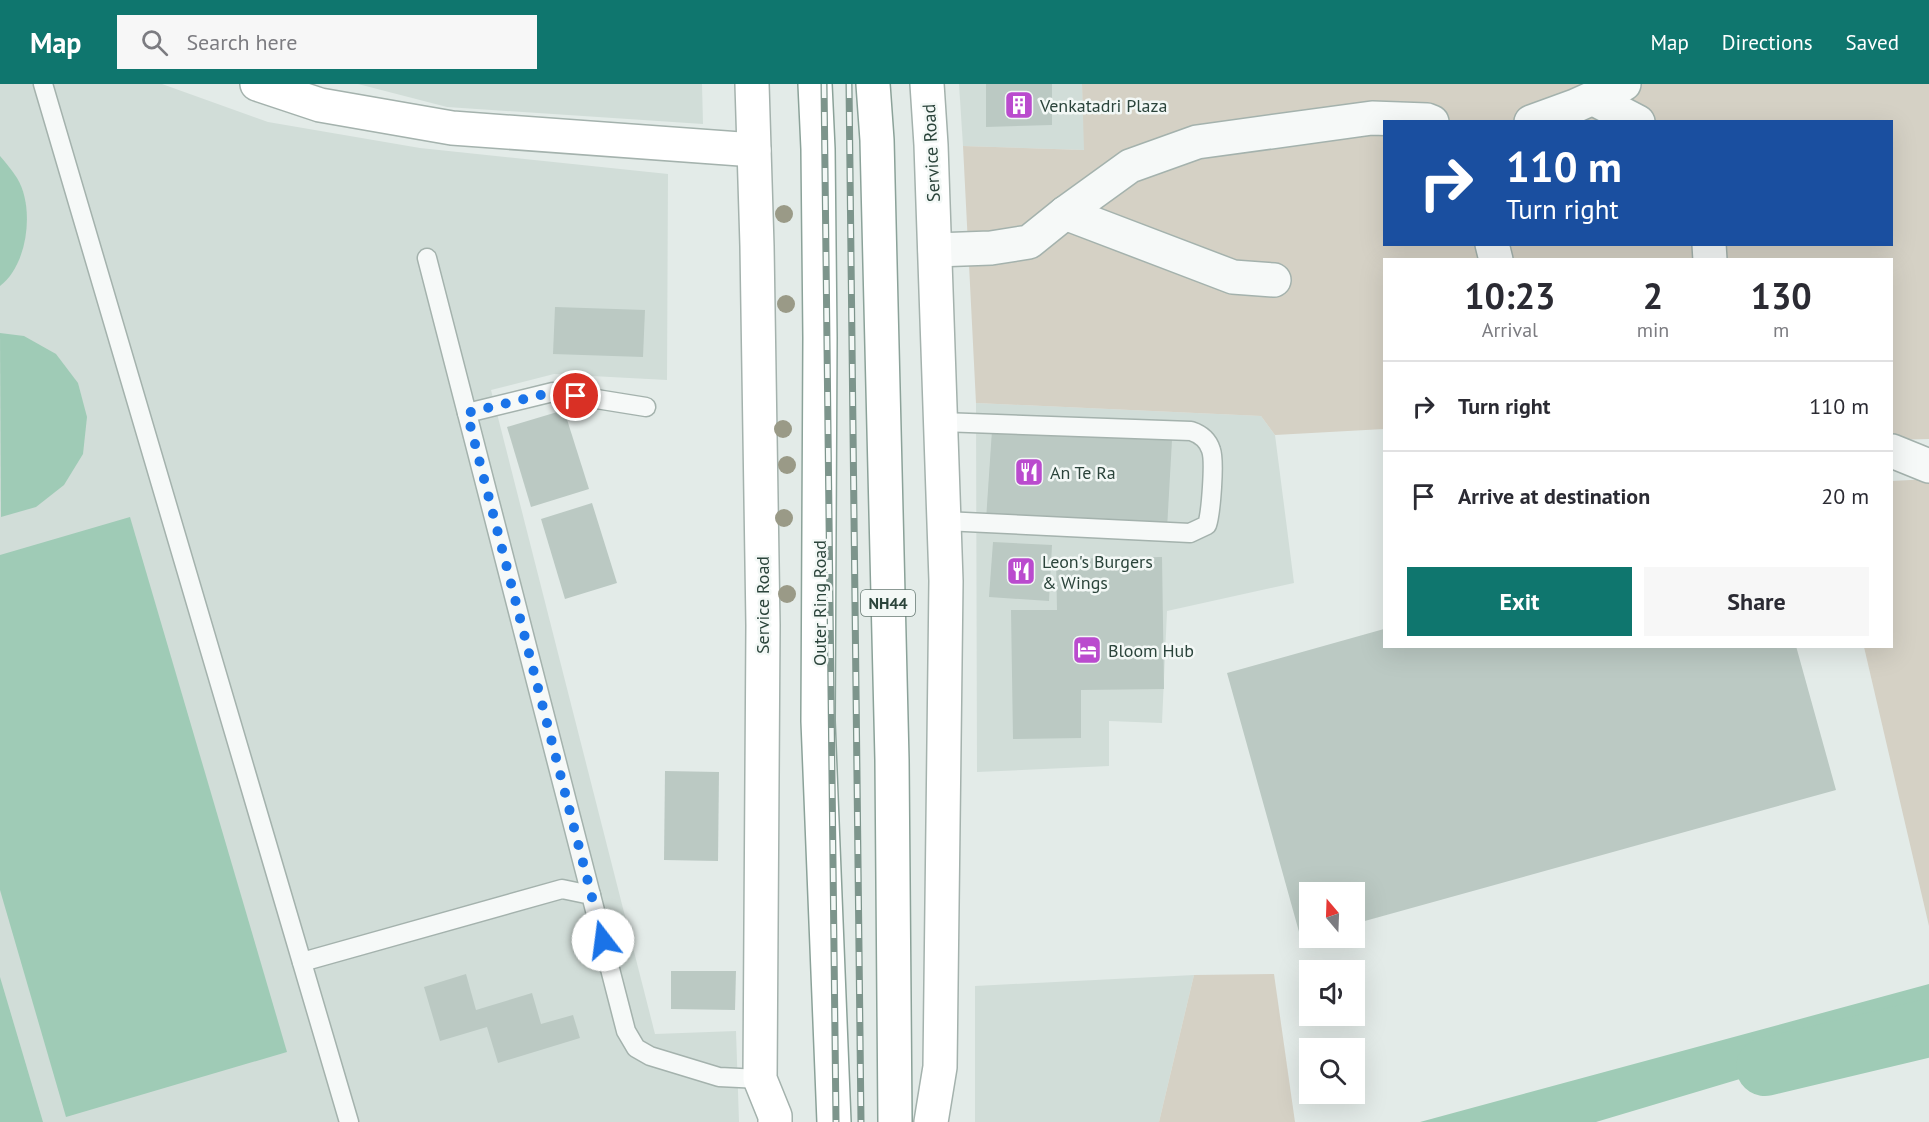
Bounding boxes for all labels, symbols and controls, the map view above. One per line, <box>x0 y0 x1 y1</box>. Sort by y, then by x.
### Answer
search box <box>117 15 537 69</box>
text: Map <box>30 24 81 61</box>
icon: search <box>138 26 171 59</box>
text: Search here <box>186 28 297 56</box>
text: Map <box>1650 29 1689 56</box>
text: Directions <box>1722 29 1813 56</box>
text: Saved <box>1846 29 1899 56</box>
building icon: Venkatadri Plaza <box>1003 89 1035 121</box>
place label: Venkatadri Plaza <box>1039 94 1167 117</box>
street label: Service Road <box>917 103 945 203</box>
text: 110 m <box>1506 139 1622 194</box>
icon: right <box>1407 144 1485 222</box>
text: Turn right <box>1506 192 1619 226</box>
text: 10:23 <box>1464 272 1556 319</box>
text: 2 <box>1643 272 1663 319</box>
text: 130 <box>1751 272 1812 319</box>
text: Arrival <box>1482 317 1538 343</box>
text: min <box>1637 317 1669 343</box>
text: m <box>1773 317 1789 343</box>
pin <box>550 370 601 421</box>
icon: arrive <box>559 379 592 412</box>
icon: right <box>1407 390 1440 423</box>
text: Turn right <box>1458 392 1550 420</box>
text: 110 m <box>1809 392 1869 420</box>
restaurant icon: An Te Ra <box>1013 456 1045 488</box>
place label: An Te Ra <box>1050 461 1116 484</box>
icon: arrive <box>1407 480 1440 513</box>
text: Arrive at destination <box>1458 482 1650 510</box>
text: 20 m <box>1821 482 1869 510</box>
street label: Outer Ring Road <box>808 540 831 666</box>
place label: Leon's Burgers & Wings <box>1042 550 1153 594</box>
restaurant icon: Leon's Burgers & Wings <box>1005 555 1037 587</box>
street label: Service Road <box>751 556 774 654</box>
button: Exit <box>1407 567 1632 636</box>
button: Share <box>1644 567 1869 636</box>
road number: NH44 <box>861 590 915 616</box>
hotel icon: Bloom Hub <box>1071 634 1103 666</box>
place label: Bloom Hub <box>1108 639 1194 662</box>
north arrow <box>1299 882 1365 948</box>
map controls <box>1299 882 1365 1104</box>
position arrow <box>571 908 635 972</box>
button: sound <box>1299 960 1365 1026</box>
button: search <box>1299 1038 1365 1104</box>

